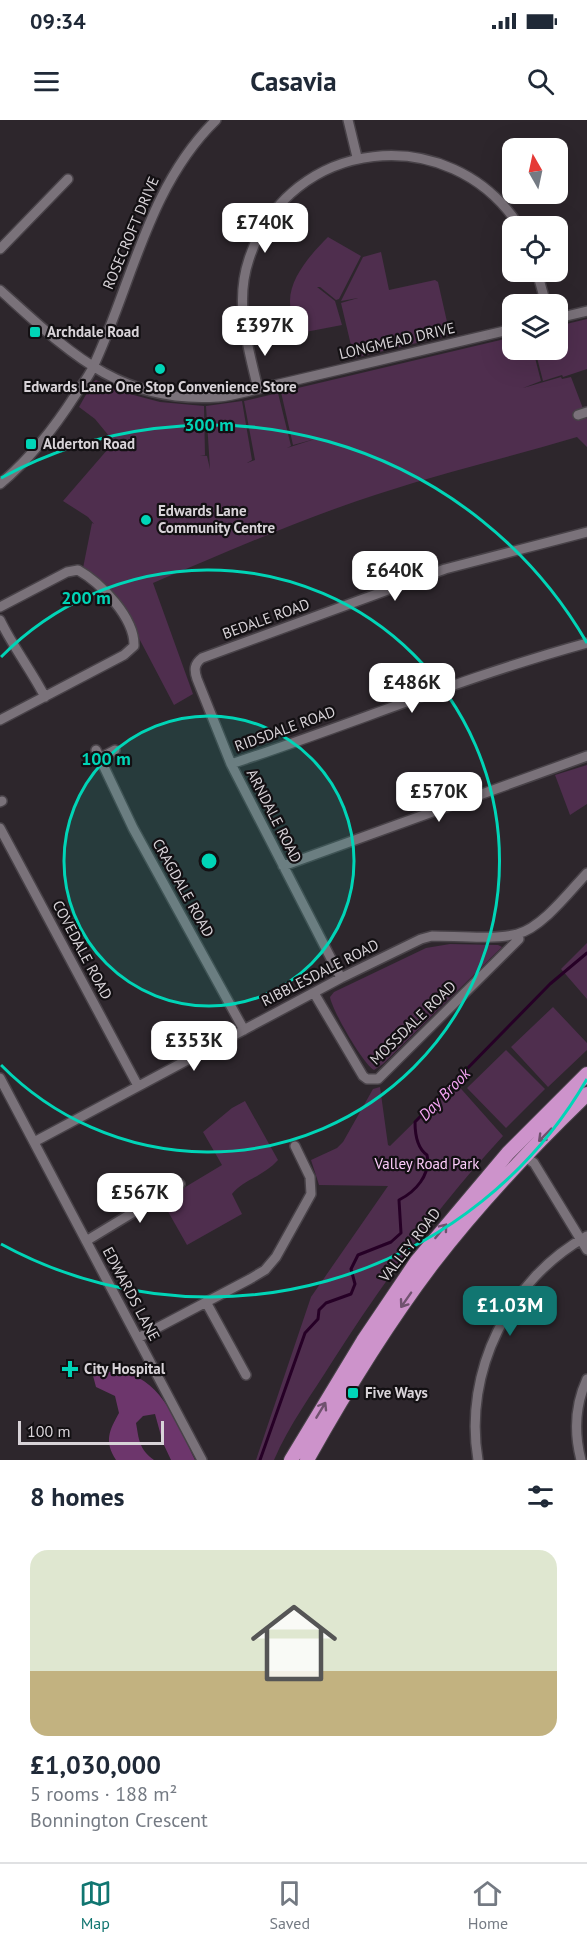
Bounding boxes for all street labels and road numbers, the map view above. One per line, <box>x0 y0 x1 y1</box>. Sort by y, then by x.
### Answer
street label: ROSECROFT DRIVE <box>98 174 163 292</box>
street label: LONGMEAD DRIVE <box>337 318 457 363</box>
street label: BEDALE ROAD <box>220 594 312 643</box>
street label: RIDSDALE ROAD <box>232 702 338 756</box>
street label: ARNDALE ROAD <box>243 766 306 866</box>
street label: CRAGDALE ROAD <box>149 835 218 940</box>
street label: COVEDALE ROAD <box>48 897 117 1003</box>
street label: RIBBLESDALE ROAD <box>258 935 382 1010</box>
street label: MOSSDALE ROAD <box>365 977 460 1069</box>
street label: VALLEY ROAD <box>374 1204 444 1286</box>
street label: EDWARDS LANE <box>99 1243 164 1344</box>

